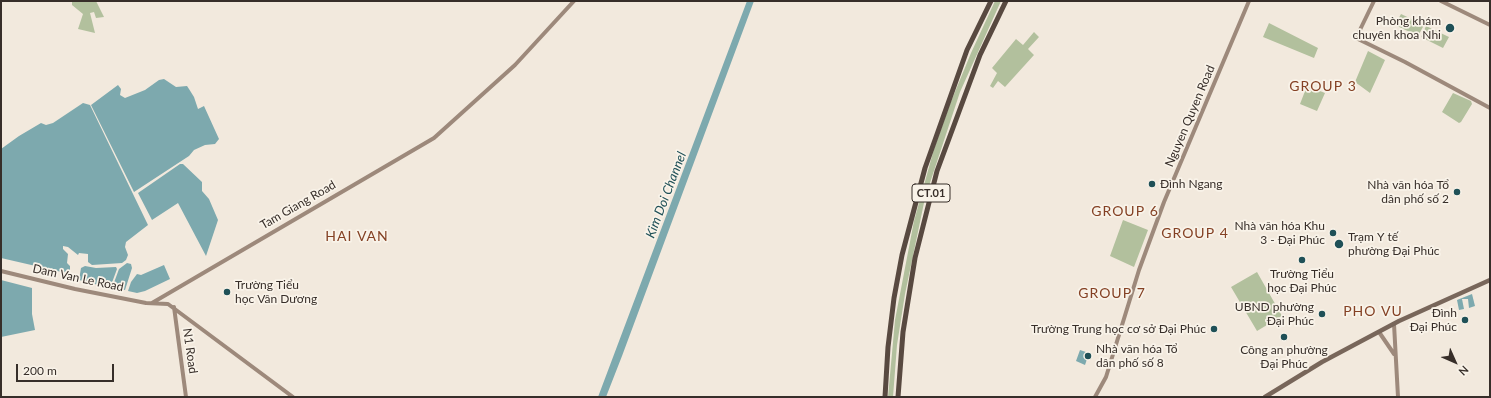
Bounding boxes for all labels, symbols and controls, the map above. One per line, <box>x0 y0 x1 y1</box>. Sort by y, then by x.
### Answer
place label: Phòng khám chuyên khoa Nhi <box>1352 14 1441 42</box>
marker: Phòng khám chuyên khoa Nhi <box>1444 22 1456 34</box>
street label: Nguyen Quyen Road <box>1162 63 1218 169</box>
district label: GROUP 3 <box>1289 78 1357 94</box>
water label: Kim Doi Channel <box>642 150 690 240</box>
place label: Đình Ngang <box>1160 177 1223 191</box>
street label: Tam Giang Road <box>258 178 338 232</box>
place label: Nhà văn hóa Tổ dân phố số 2 <box>1367 178 1449 206</box>
marker: Đình Ngang <box>1147 179 1157 189</box>
road number: CT.01 <box>912 184 950 202</box>
marker: Nhà văn hóa Tổ dân phố số 2 <box>1452 187 1462 197</box>
district label: GROUP 6 <box>1091 203 1159 219</box>
place label: Nhà văn hóa Khu 3 - Đại Phúc <box>1235 219 1325 247</box>
district label: GROUP 4 <box>1161 225 1229 241</box>
district label: HAI VAN <box>325 228 389 244</box>
marker: Nhà văn hóa Khu 3 - Đại Phúc <box>1328 228 1338 238</box>
place label: Trạm Y tế phường Đại Phúc <box>1348 230 1440 258</box>
marker: Trạm Y tế phường Đại Phúc <box>1333 238 1345 250</box>
marker: Trường Tiểu học Đại Phúc <box>1297 255 1307 265</box>
street label: Dam Van Le Road <box>31 261 125 295</box>
place label: Trường Tiểu học Đại Phúc <box>1267 267 1337 295</box>
place label: Trường Tiểu học Vân Dương <box>235 278 317 306</box>
district label: GROUP 7 <box>1078 285 1146 301</box>
marker: Trường Tiểu học Vân Dương <box>222 287 232 297</box>
place label: UBND phường Đại Phúc <box>1235 300 1314 328</box>
district label: PHO VU <box>1343 303 1403 319</box>
place label: Đình Đại Phúc <box>1410 306 1457 334</box>
marker: UBND phường Đại Phúc <box>1317 309 1327 319</box>
marker: Đình Đại Phúc <box>1460 315 1470 325</box>
place label: Trường Trung học cơ sở Đại Phúc <box>1031 322 1206 336</box>
marker: Trường Trung học cơ sở Đại Phúc <box>1209 324 1219 334</box>
street label: N1 Road <box>180 327 200 375</box>
marker: Công an phường Đại Phúc <box>1279 332 1289 342</box>
place label: Nhà văn hóa Tổ dân phố số 8 <box>1096 342 1178 370</box>
north arrow <box>1435 342 1475 382</box>
place label: Công an phường Đại Phúc <box>1240 343 1328 371</box>
marker: Nhà văn hóa Tổ dân phố số 8 <box>1083 351 1093 361</box>
scale bar <box>18 356 116 382</box>
text: 200 m <box>23 363 57 378</box>
text: N <box>1456 363 1471 378</box>

